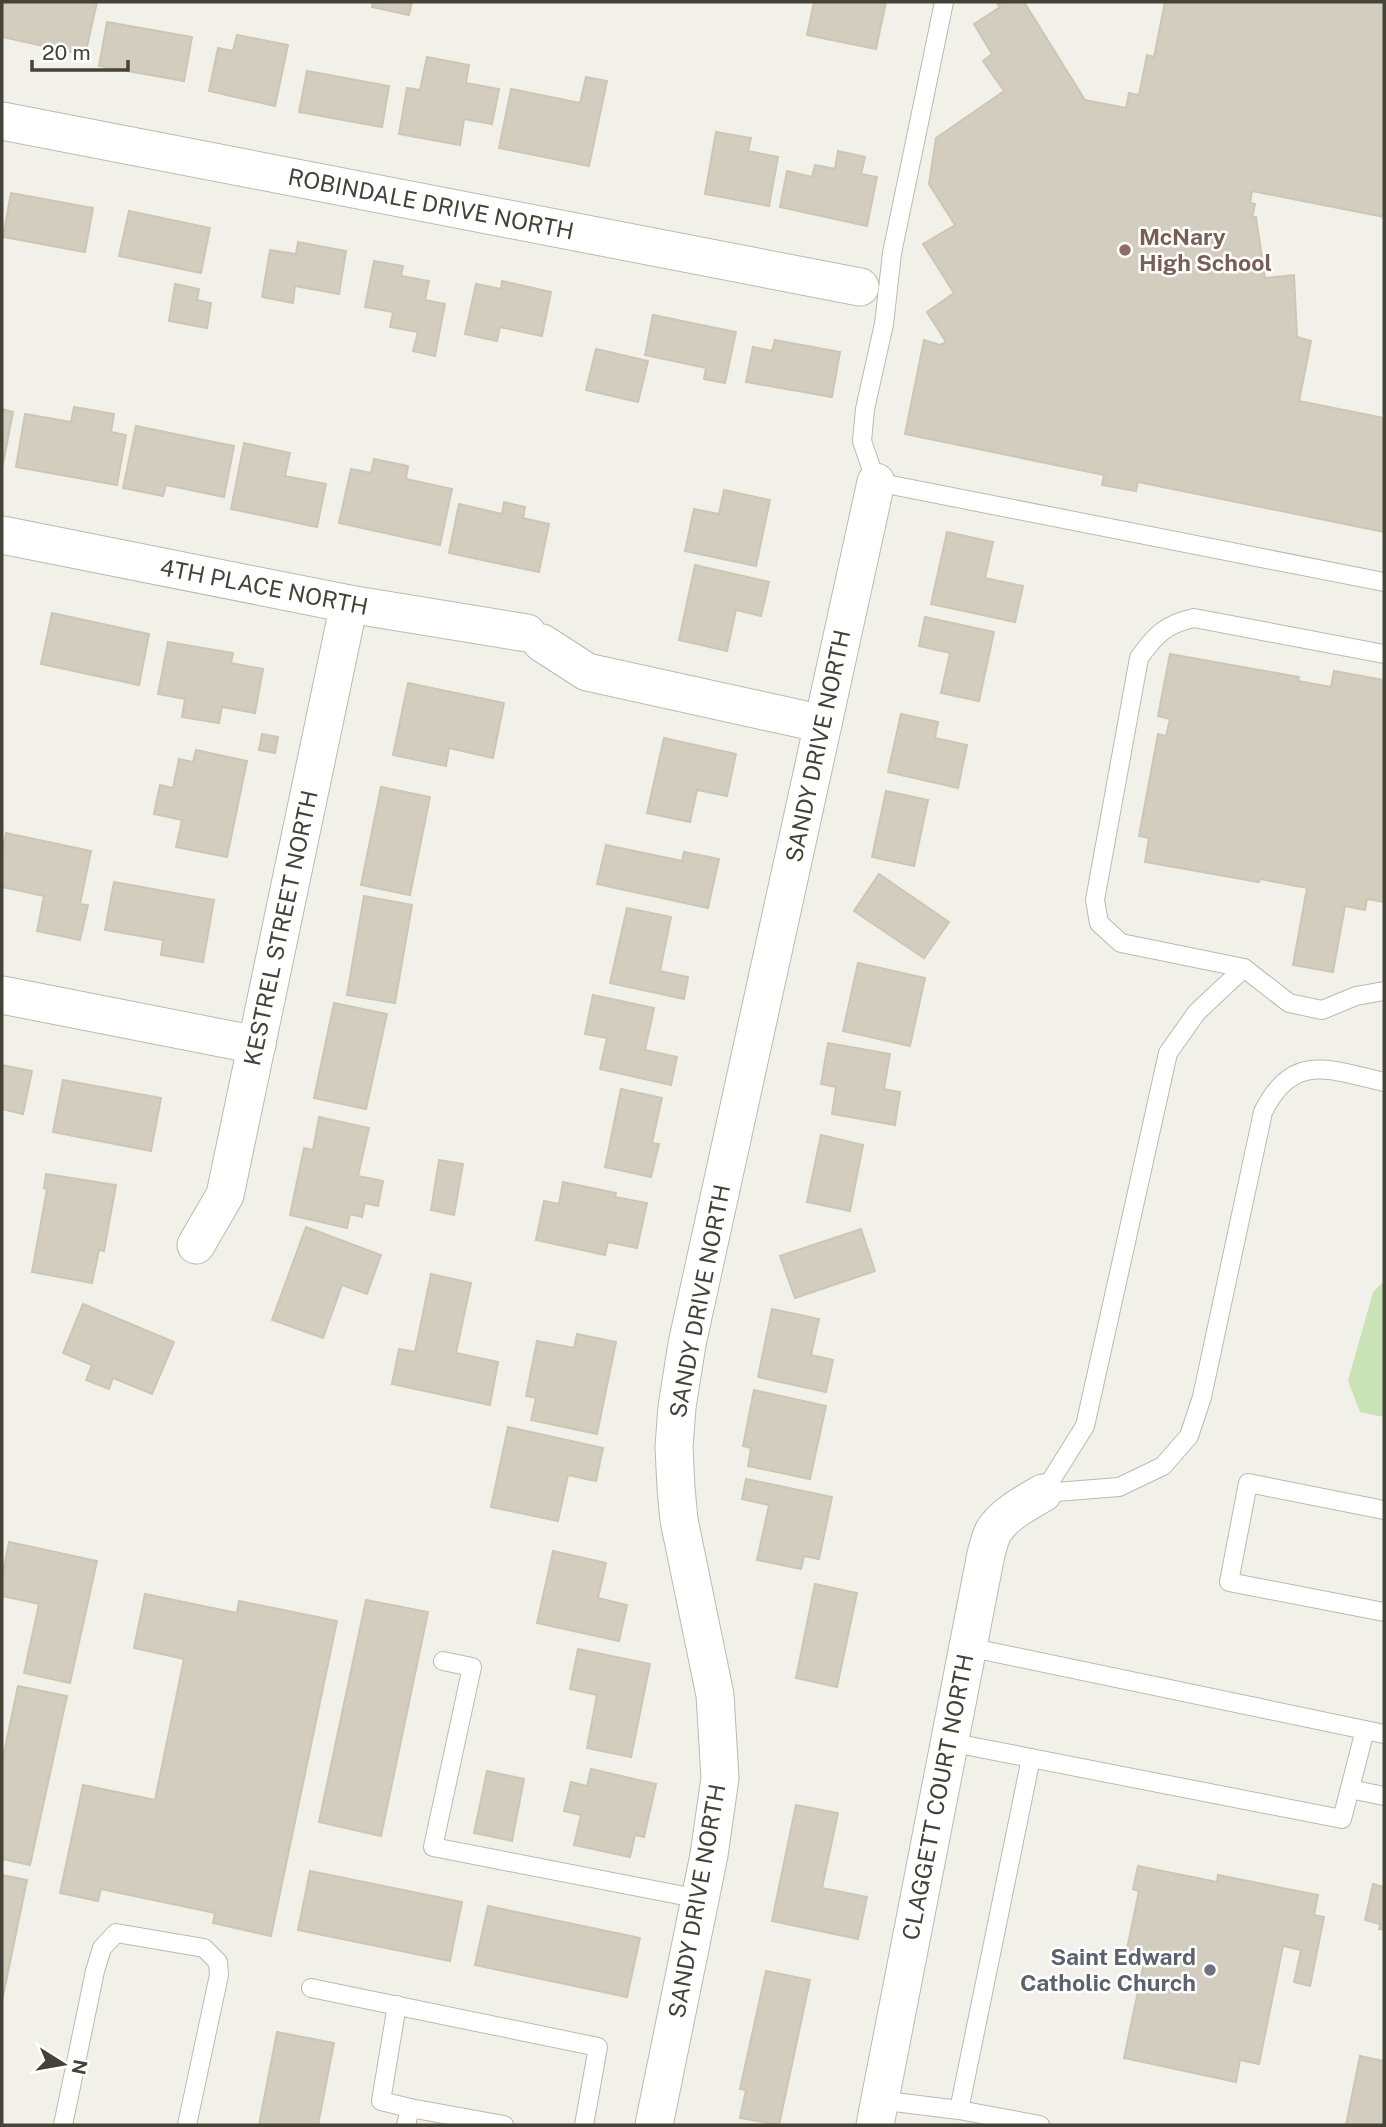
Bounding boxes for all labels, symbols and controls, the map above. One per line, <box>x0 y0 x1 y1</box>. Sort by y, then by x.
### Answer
scale bar <box>32 28 128 72</box>
text: 20 m <box>42 40 91 65</box>
street label: ROBINDALE DRIVE NORTH <box>286 163 576 244</box>
place label: McNary High School <box>1139 223 1272 276</box>
marker: McNary High School <box>1117 242 1133 258</box>
street label: 4TH PLACE NORTH <box>158 553 370 620</box>
street label: SANDY DRIVE NORTH <box>780 627 855 865</box>
street label: KESTREL STREET NORTH <box>238 788 323 1068</box>
street label: SANDY DRIVE NORTH <box>664 1182 735 1420</box>
street label: CLAGGETT COURT NORTH <box>897 1652 979 1942</box>
street label: SANDY DRIVE NORTH <box>663 1782 730 2020</box>
place label: Saint Edward Catholic Church <box>1020 1943 1196 1996</box>
marker: Saint Edward Catholic Church <box>1202 1962 1218 1978</box>
north arrow <box>28 2029 98 2099</box>
text: N <box>67 2058 92 2077</box>

